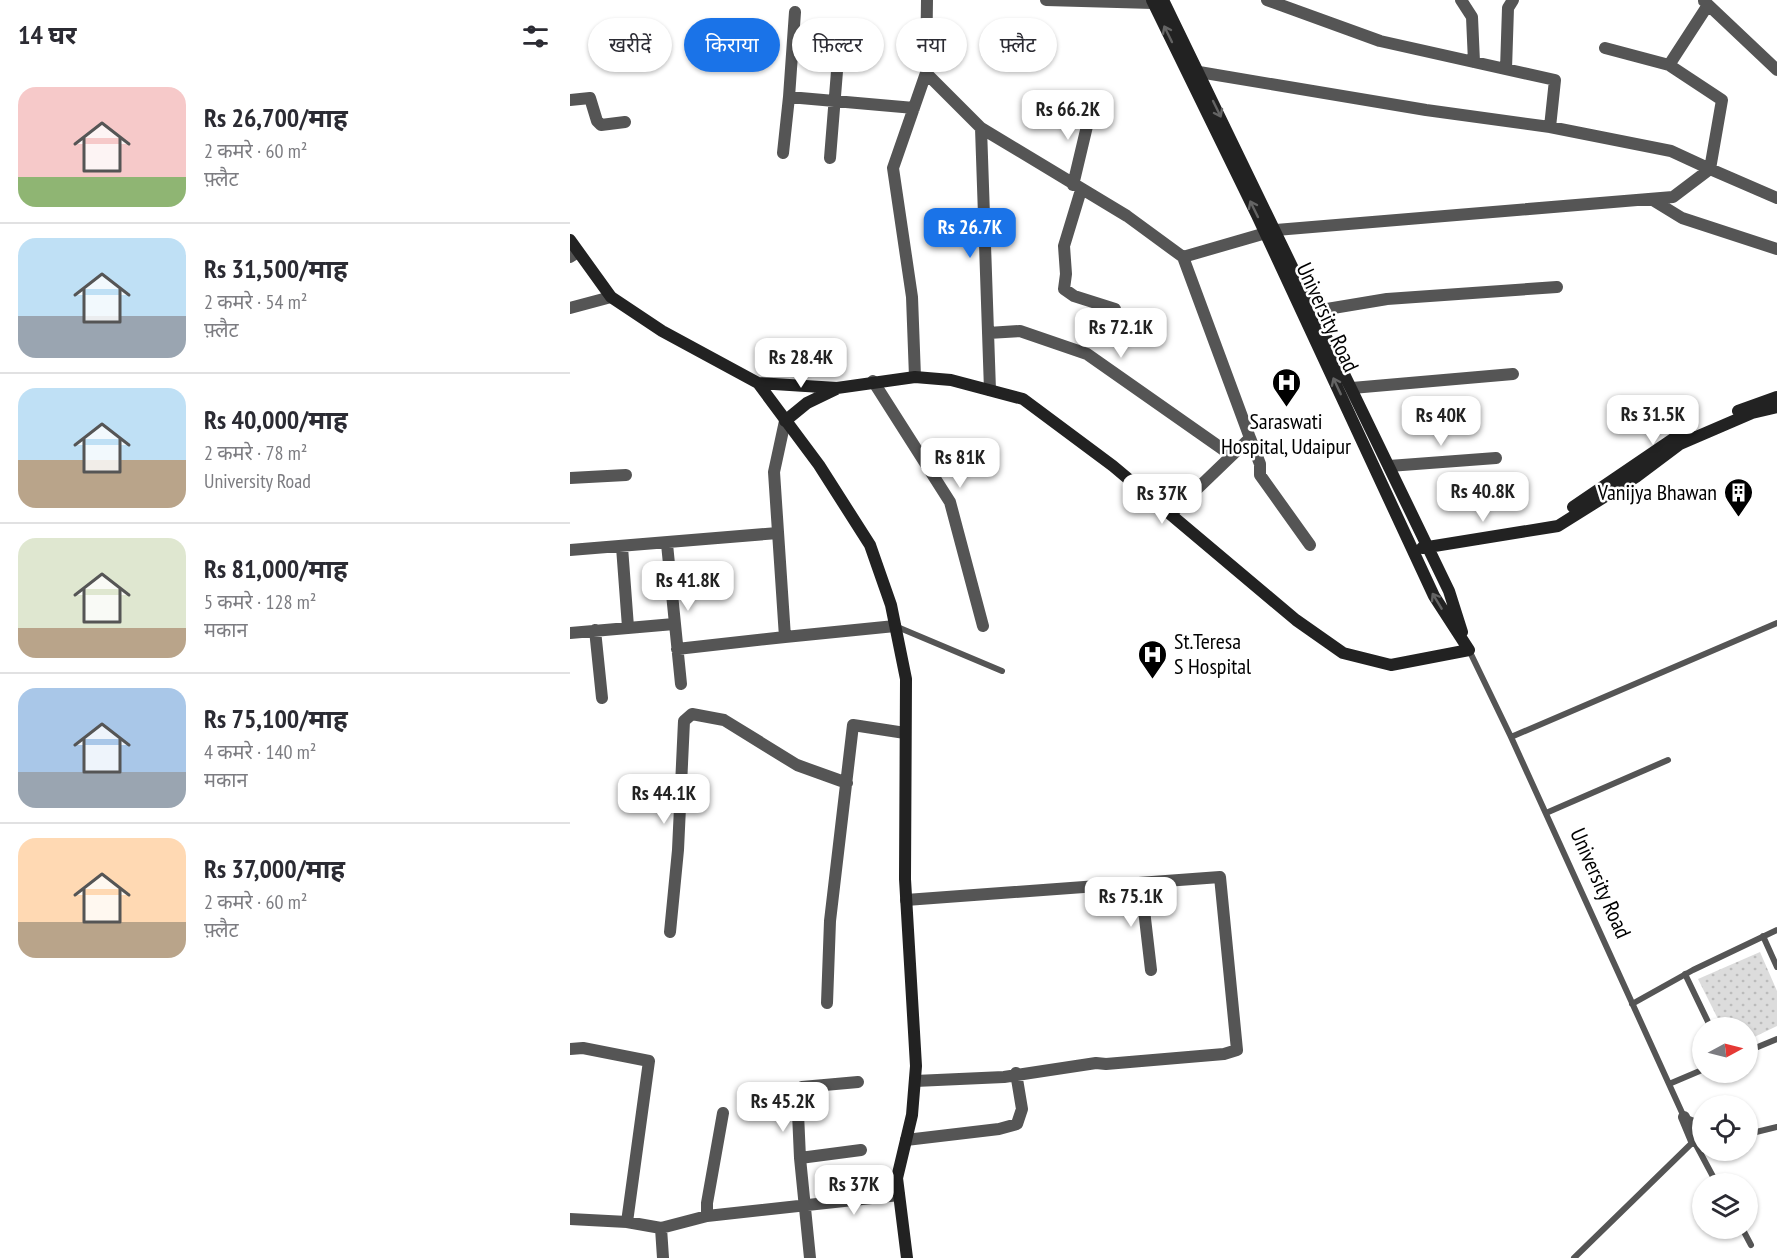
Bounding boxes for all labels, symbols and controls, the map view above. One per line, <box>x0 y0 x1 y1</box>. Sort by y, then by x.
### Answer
text: 14 घर <box>18 18 77 51</box>
chip: खरीदें <box>588 18 672 72</box>
chip: किराया <box>684 18 780 72</box>
chip: फ़िल्टर <box>792 18 884 72</box>
chip: नया <box>896 18 967 72</box>
chip: फ़्लैट <box>979 18 1057 72</box>
icon: filters <box>519 20 552 53</box>
one-way arrow <box>1162 26 1174 44</box>
pin: Rs 66.2K <box>1006 90 1130 141</box>
text: Rs 66.2K <box>1036 96 1100 122</box>
one-way arrow <box>1211 100 1223 117</box>
text: Rs 26,700/माह <box>204 101 348 134</box>
icon: home <box>66 111 138 183</box>
text: 2 कमरे · 60 m² <box>204 138 307 164</box>
text: फ़्लैट <box>204 166 239 192</box>
one-way arrow <box>1248 201 1260 219</box>
pin: Rs 26.7K <box>908 208 1032 259</box>
text: Rs 26.7K <box>938 214 1002 240</box>
text: Rs 31,500/माह <box>204 252 348 285</box>
street label: University Road <box>1290 258 1366 376</box>
icon: home <box>66 262 138 334</box>
text: 2 कमरे · 54 m² <box>204 289 307 315</box>
pin: Rs 72.1K <box>1059 308 1183 359</box>
text: Rs 72.1K <box>1089 314 1153 340</box>
text: फ़्लैट <box>204 317 239 343</box>
pin: Rs 28.4K <box>739 338 863 389</box>
text: Rs 28.4K <box>769 344 833 370</box>
hospital icon: Saraswati Hospital, Udaipur <box>1270 366 1302 408</box>
one-way arrow <box>1330 378 1342 396</box>
pin: Rs 31.5K <box>1591 395 1715 446</box>
pin: Rs 40K <box>1392 396 1490 447</box>
text: Rs 31.5K <box>1621 401 1685 427</box>
text: Rs 40K <box>1416 402 1466 428</box>
text: Rs 40,000/माह <box>204 403 348 436</box>
place label: Saraswati Hospital, Udaipur <box>1221 407 1351 460</box>
icon: home <box>66 412 138 484</box>
pin: Rs 81K <box>911 438 1009 489</box>
text: 2 कमरे · 78 m² <box>204 440 307 466</box>
text: Rs 81K <box>935 444 985 470</box>
text: University Road <box>204 468 311 494</box>
pin: Rs 40.8K <box>1421 472 1545 523</box>
pin: Rs 37K <box>1113 474 1211 525</box>
building icon: Vanijya Bhawan <box>1722 476 1754 518</box>
text: Rs 40.8K <box>1451 478 1515 504</box>
place label: Vanijya Bhawan <box>1597 478 1717 506</box>
text: Rs 37K <box>1137 480 1187 506</box>
text: Rs 81,000/माह <box>204 552 348 585</box>
pin: Rs 41.8K <box>626 561 750 612</box>
icon: home <box>66 562 138 634</box>
text: Rs 41.8K <box>656 567 720 593</box>
text: 5 कमरे · 128 m² <box>204 589 316 615</box>
one-way arrow <box>1431 593 1443 610</box>
text: मकान <box>204 617 248 643</box>
place label: St.Teresa S Hospital <box>1174 627 1252 680</box>
hospital icon: St.Teresa S Hospital <box>1137 638 1169 680</box>
text: Rs 75,100/माह <box>204 702 348 735</box>
icon: home <box>66 712 138 784</box>
text: 4 कमरे · 140 m² <box>204 739 316 765</box>
text: मकान <box>204 767 248 793</box>
pin: Rs 44.1K <box>602 774 726 825</box>
text: Rs 44.1K <box>632 780 696 806</box>
street label: University Road <box>1564 824 1638 942</box>
text: Rs 37,000/माह <box>204 852 345 885</box>
icon: home <box>66 862 138 934</box>
pin: Rs 75.1K <box>1069 877 1193 928</box>
text: Rs 75.1K <box>1099 883 1163 909</box>
text: 2 कमरे · 60 m² <box>204 889 307 915</box>
text: फ़्लैट <box>204 917 239 943</box>
north arrow <box>1692 1017 1758 1083</box>
map controls <box>1692 1017 1758 1239</box>
pin: Rs 45.2K <box>721 1082 845 1133</box>
text: Rs 45.2K <box>751 1088 815 1114</box>
button: locate <box>1692 1095 1758 1161</box>
pin: Rs 37K <box>805 1165 903 1216</box>
text: Rs 37K <box>829 1171 879 1197</box>
button: layers <box>1692 1173 1758 1239</box>

